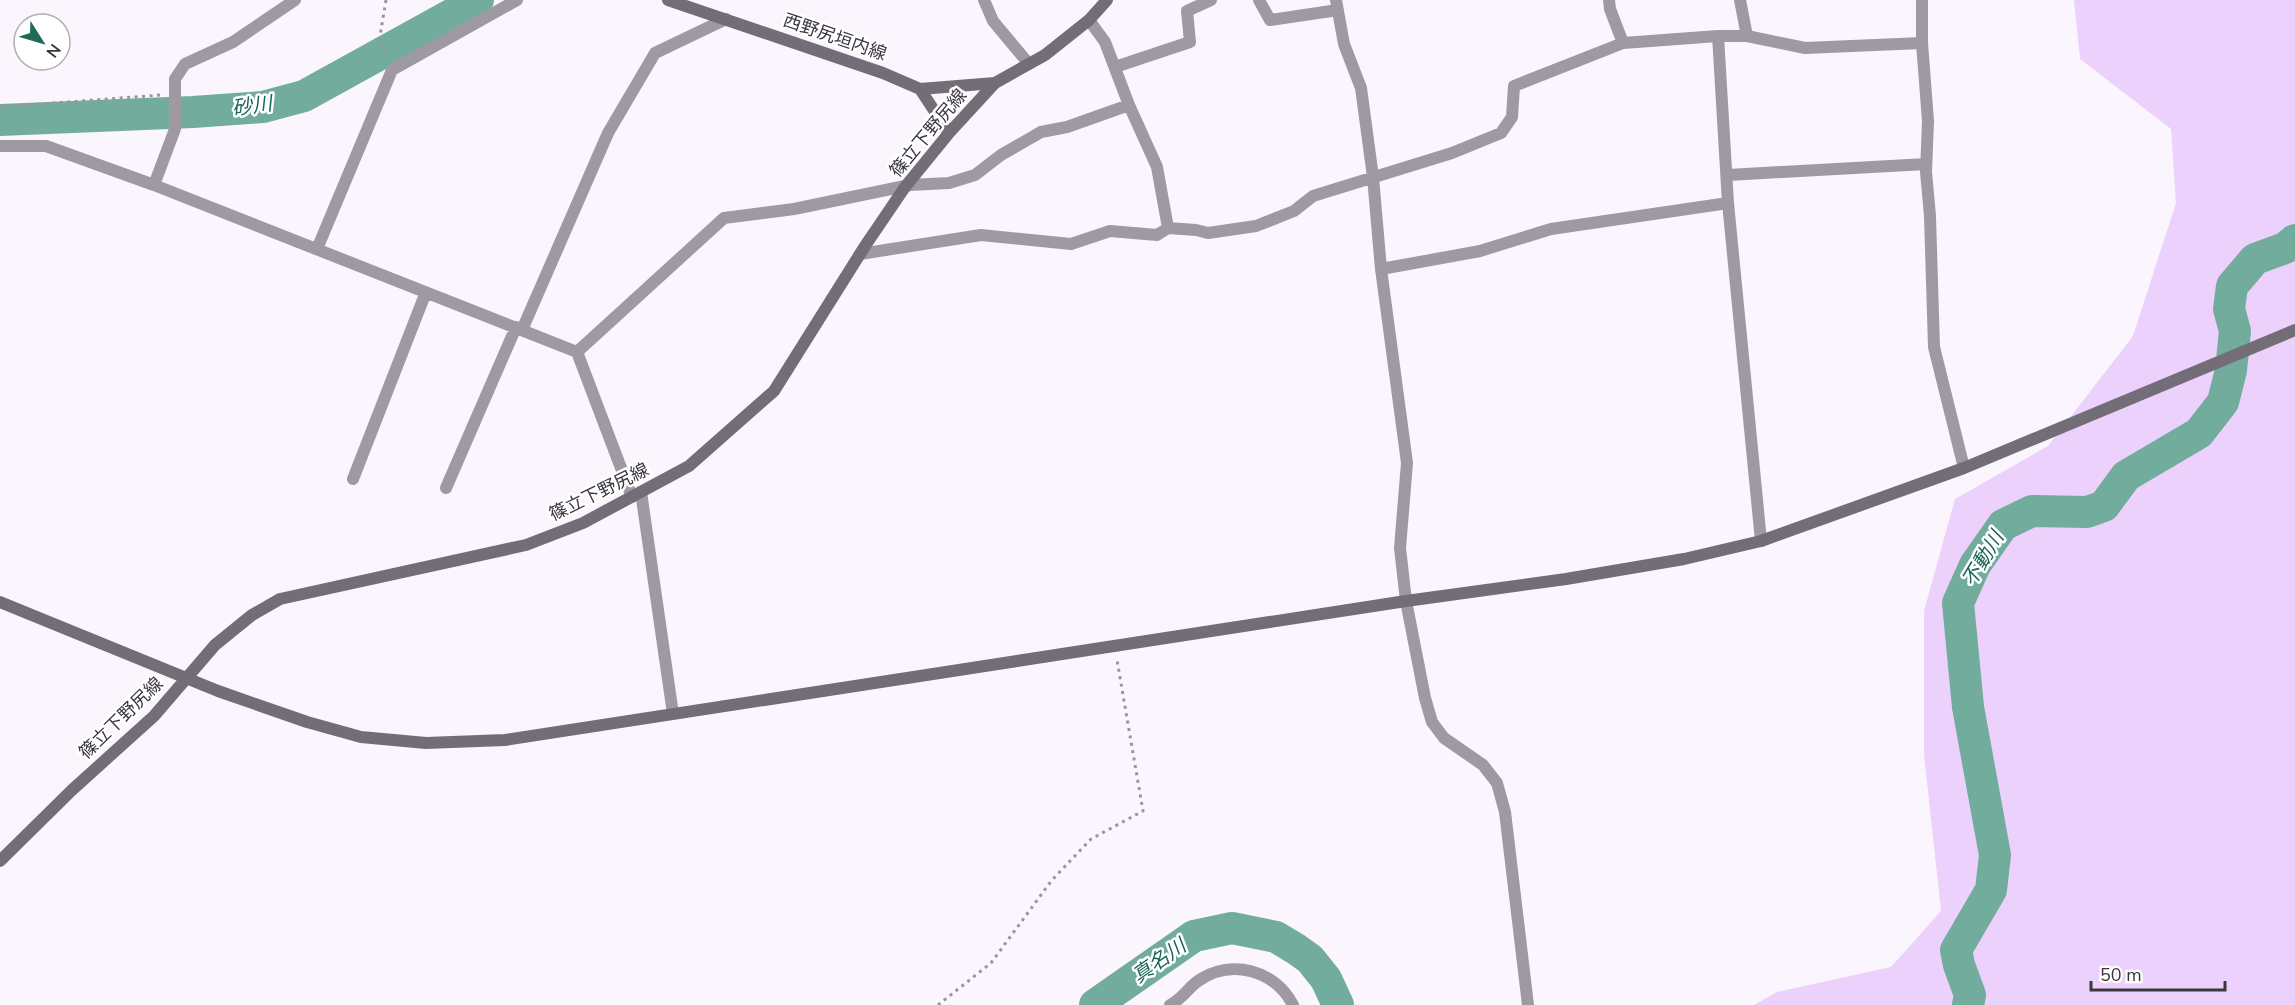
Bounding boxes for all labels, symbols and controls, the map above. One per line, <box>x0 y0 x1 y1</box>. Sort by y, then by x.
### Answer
street label: 西野尻垣内線 <box>780 8 890 66</box>
north arrow <box>12 12 72 72</box>
text: N <box>41 39 66 62</box>
street label: 篠立下野尻線 <box>884 84 972 182</box>
water label: 砂川 <box>230 90 276 122</box>
street label: 篠立下野尻線 <box>545 458 653 526</box>
water label: 不動川 <box>1956 525 2011 592</box>
street label: 篠立下野尻線 <box>74 672 168 764</box>
water label: 真名川 <box>1127 932 1193 989</box>
scale bar <box>2091 954 2224 992</box>
text: 50 m <box>2100 963 2142 987</box>

